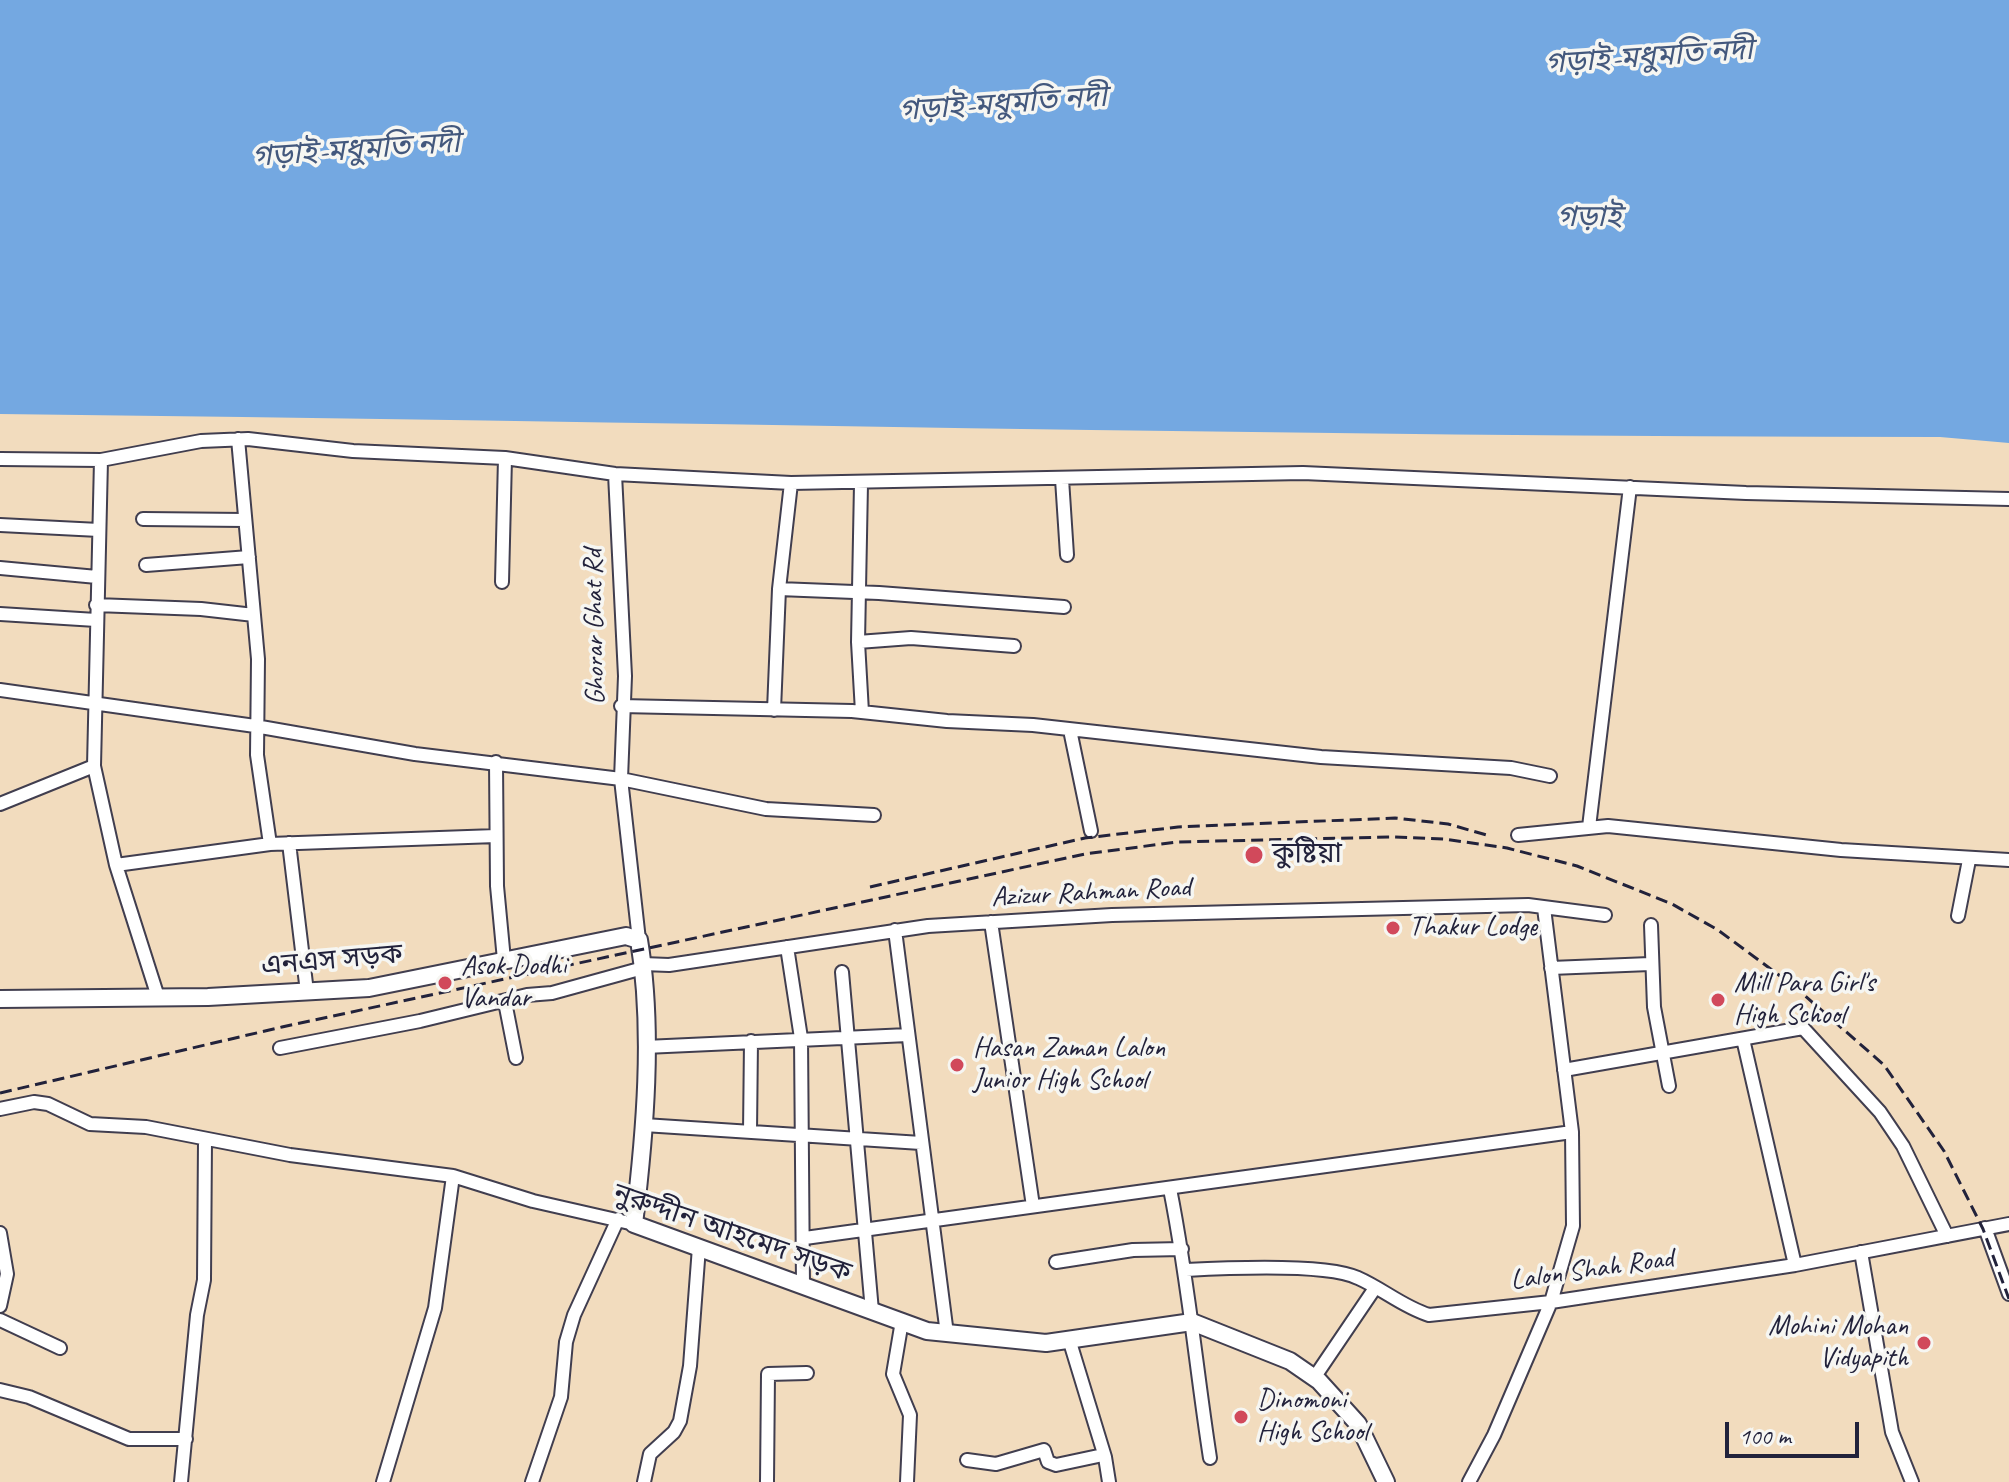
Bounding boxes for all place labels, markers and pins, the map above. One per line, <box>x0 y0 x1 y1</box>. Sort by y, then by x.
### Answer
place label: কুষ্টিয়া <box>1272 838 1342 872</box>
marker: কুষ্টিয়া <box>1243 844 1265 866</box>
place label: Thakur Lodge <box>1409 911 1537 945</box>
marker: Thakur Lodge <box>1384 919 1402 937</box>
place label: Asok Dodhi Vandar <box>461 950 567 1016</box>
place label: Mill Para Girl's High School <box>1734 967 1875 1033</box>
marker: Asok Dodhi Vandar <box>436 974 454 992</box>
marker: Mill Para Girl's High School <box>1709 991 1727 1009</box>
place label: Hasan Zaman Lalon Junior High School <box>973 1032 1165 1098</box>
marker: Hasan Zaman Lalon Junior High School <box>948 1056 966 1074</box>
place label: Mohini Mohan Vidyapith <box>1768 1310 1908 1376</box>
marker: Mohini Mohan Vidyapith <box>1915 1334 1933 1352</box>
place label: Dinomoni High School <box>1257 1384 1368 1450</box>
marker: Dinomoni High School <box>1232 1408 1250 1426</box>

